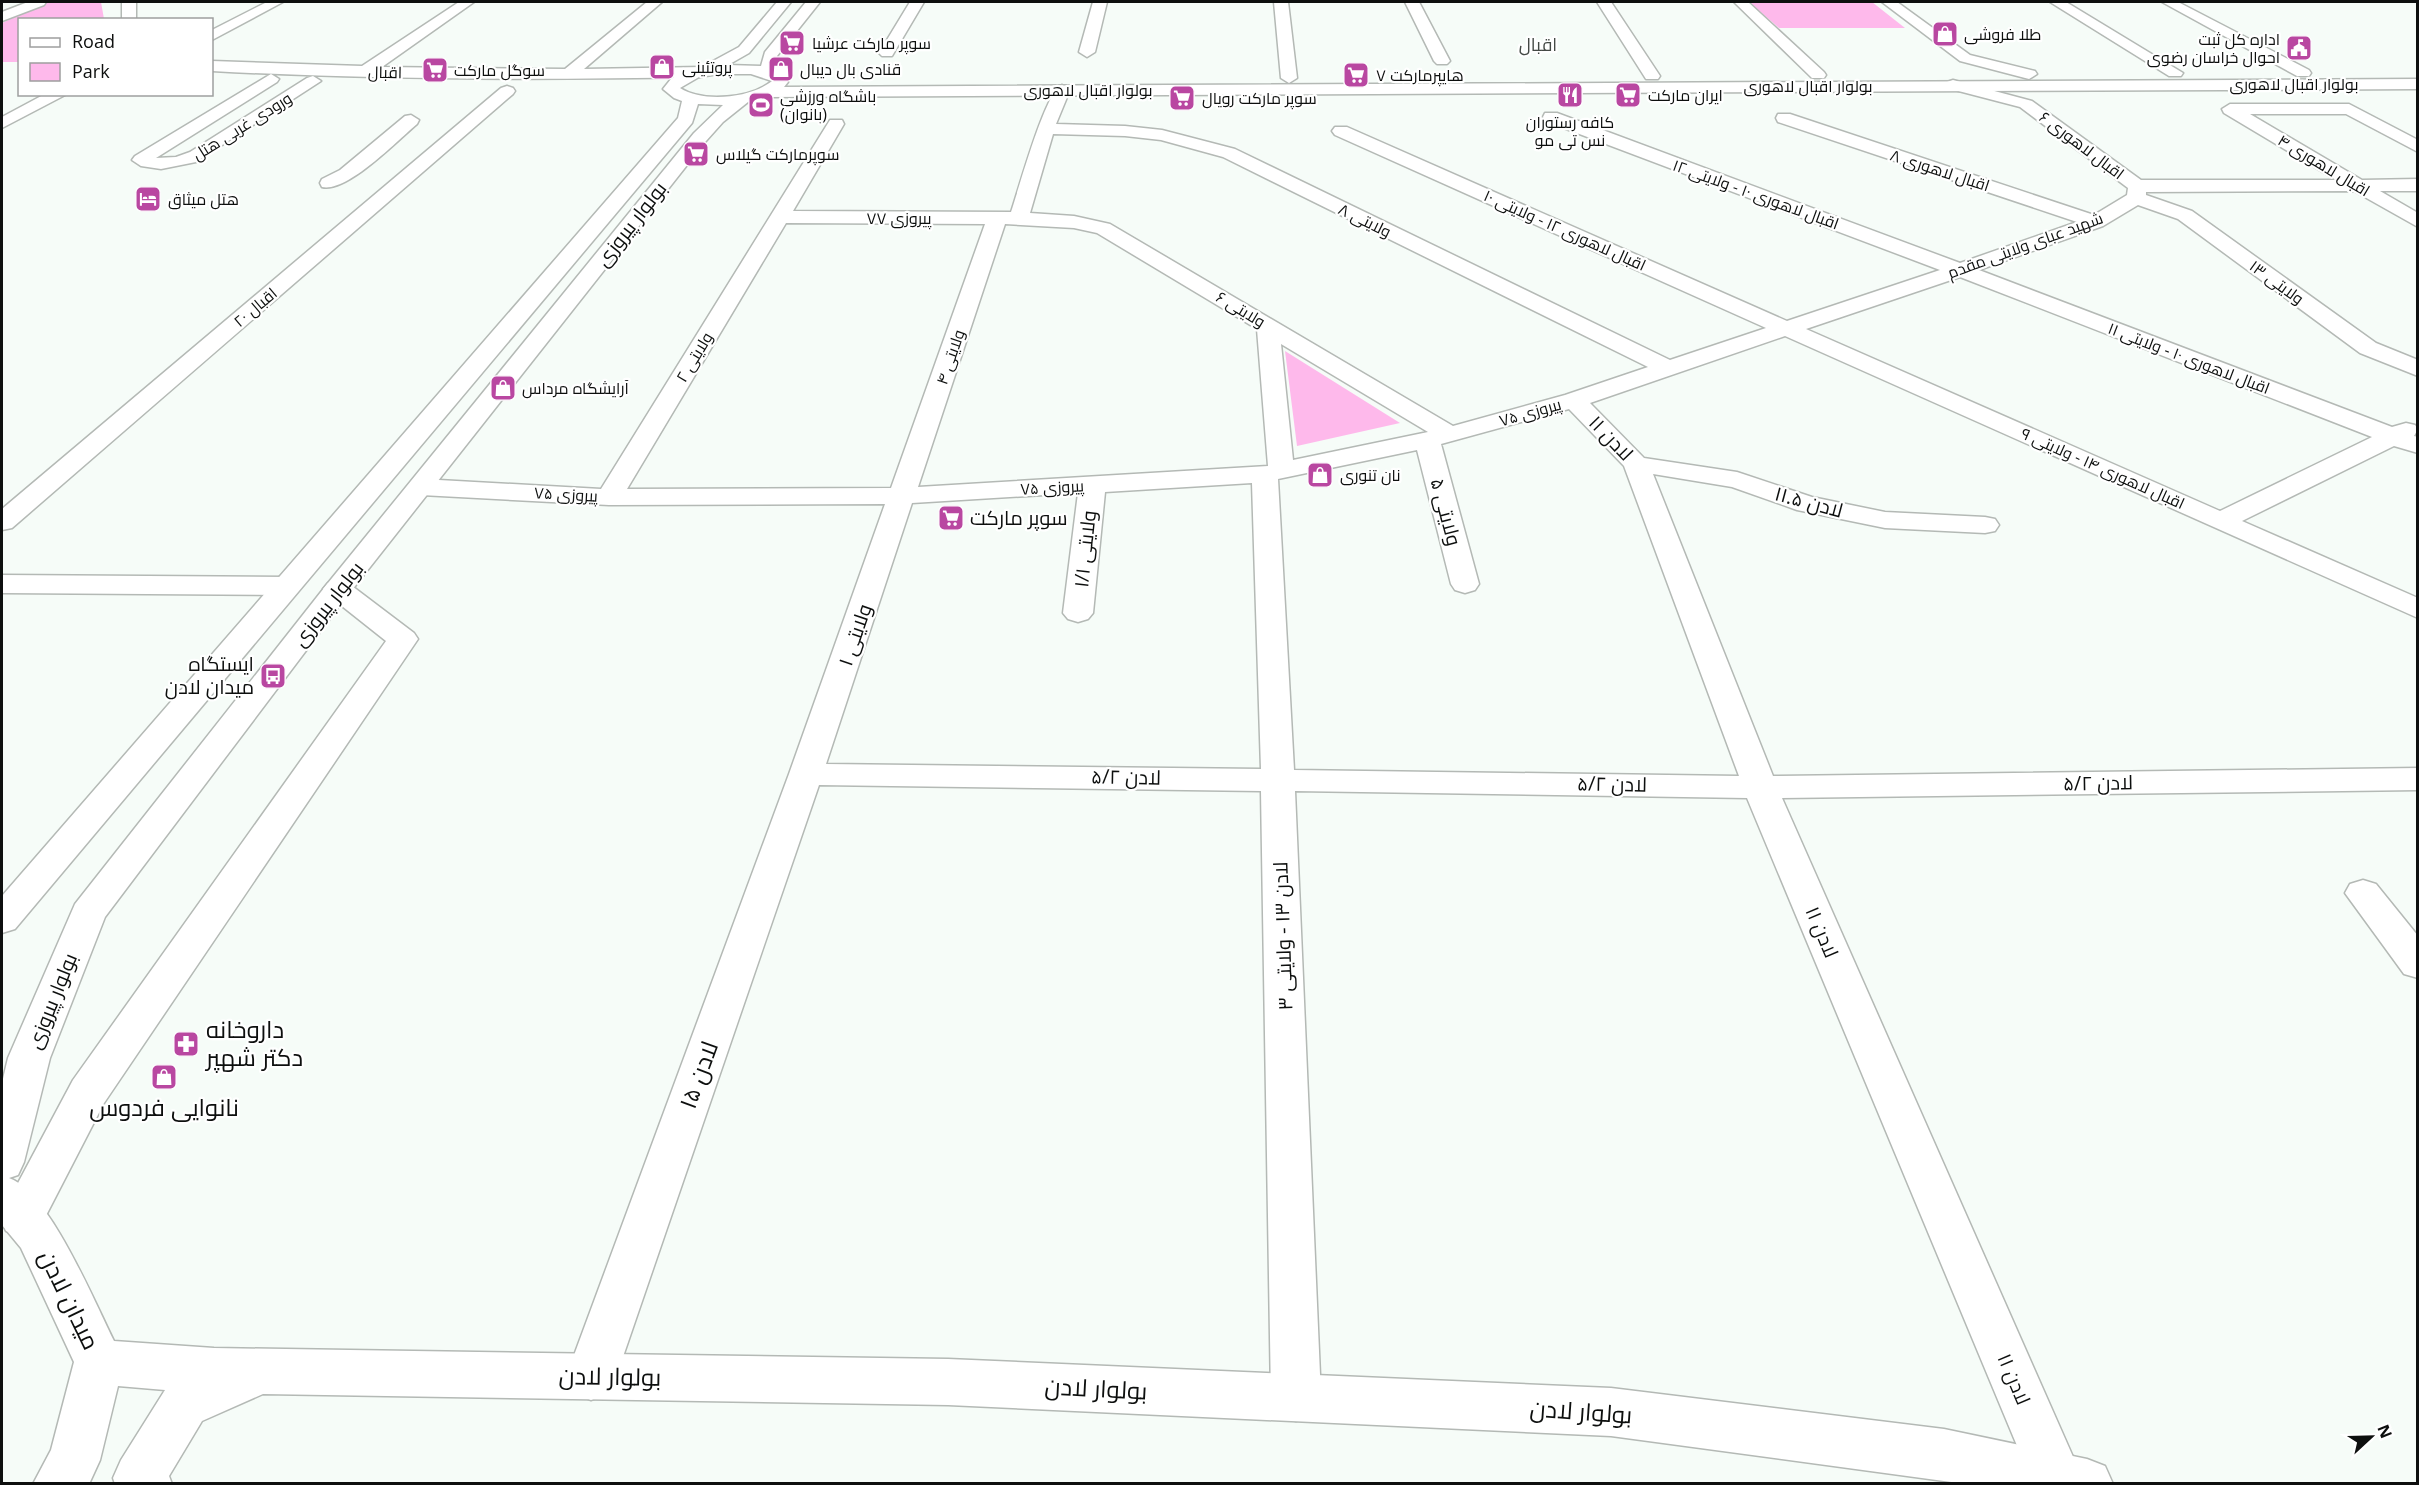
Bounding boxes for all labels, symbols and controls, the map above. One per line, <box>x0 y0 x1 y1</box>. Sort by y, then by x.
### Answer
legend <box>18 18 213 96</box>
shop icon: طلا فروشی <box>1930 19 1960 49</box>
place label: طلا فروشی <box>1964 23 2041 45</box>
supermarket icon: سوپر مارکت عرشیا <box>777 28 807 58</box>
place label: اداره کل ثبت احوال خراسان رضوی <box>2147 28 2280 68</box>
text: Road <box>72 29 115 53</box>
place label: سوپر مارکت عرشیا <box>812 32 931 55</box>
district label: اقبال <box>1519 32 1557 56</box>
public building icon: اداره کل ثبت احوال خراسان رضوی <box>2284 33 2314 63</box>
shop icon: پروتئینی <box>647 52 677 82</box>
shop icon: قنادی بال دیبال <box>766 54 796 84</box>
supermarket icon: سوگل مارکت <box>420 55 450 85</box>
place label: پروتئینی <box>682 56 733 79</box>
place label: قنادی بال دیبال <box>800 58 901 80</box>
text: Park <box>72 59 110 83</box>
place label: سوگل مارکت <box>454 59 545 81</box>
supermarket icon: هایپرمارکت ۷ <box>1341 60 1371 90</box>
street label: اقبال <box>368 61 402 83</box>
place label: هایپرمارکت ۷ <box>1376 64 1464 87</box>
street label: بولوار اقبال لاهوری <box>2230 73 2358 95</box>
street label: بولوار اقبال لاهوری <box>1744 75 1872 97</box>
street label: بولوار اقبال لاهوری <box>1024 79 1152 101</box>
restaurant icon: كافه رستوران نس تى مو <box>1555 80 1585 110</box>
supermarket icon: ایران مارکت <box>1613 80 1643 110</box>
supermarket icon: سوپر مارکت رویال <box>1167 83 1197 113</box>
place label: ایران مارکت <box>1648 84 1723 106</box>
place label: باشگاه ورزشی (بانوان) <box>780 85 876 125</box>
street label: ورودی غربی هتل <box>188 87 296 165</box>
place label: سوپر مارکت رویال <box>1202 87 1317 110</box>
sports icon: باشگاه ورزشی (بانوان) <box>746 90 776 120</box>
street label: اقبال لاهوری ۶ <box>2035 106 2129 184</box>
place label: كافه رستوران نس تى مو <box>1526 111 1614 151</box>
street label: اقبال لاهوری ۴ <box>2274 129 2374 201</box>
supermarket icon: سوپرمارکت گیلاس <box>681 139 711 169</box>
place label: سوپرمارکت گیلاس <box>716 143 840 166</box>
street label: اقبال لاهوری ۸ <box>1888 144 1992 196</box>
street label: اقبال لاهوری ۱۰ - ولایتی ۱۲ <box>1670 154 1842 234</box>
street label: بولوار پیروزی <box>589 176 672 272</box>
hotel icon: هتل میثاق <box>133 184 163 214</box>
street label: اقبال لاهوری ۱۲ - ولایتی ۱۰ <box>1480 184 1650 276</box>
place label: هتل میثاق <box>168 188 239 210</box>
street label: ولایتی ۸ <box>1335 198 1395 242</box>
street label: پیروزی ۷۷ <box>866 207 932 230</box>
street label: شهید عبای ولایتی مقدم <box>1944 207 2106 284</box>
street label: ولایتی ۱۳ <box>2245 255 2309 309</box>
street label: اقبال ۲۰ <box>229 282 281 332</box>
street label: ولایتی ۶ <box>1212 286 1270 332</box>
street label: اقبال لاهوری ۱۰ - ولایتی ۱۱ <box>2105 317 2273 399</box>
street label: ولایتی ۴ <box>930 327 970 387</box>
street label: ولایتی ۲ <box>670 328 718 386</box>
shop icon: آرایشگاه مرداس <box>488 373 518 403</box>
place label: آرایشگاه مرداس <box>522 377 630 399</box>
street label: پیروزی ۷۵ <box>1496 392 1565 432</box>
street label: لادن ۱۱ <box>1583 409 1640 466</box>
street label: اقبال لاهوری ۱۴ - ولایتی ۹ <box>2018 422 2188 514</box>
shop icon: نان تنوری <box>1305 460 1335 490</box>
place label: نان تنوری <box>1340 464 1401 486</box>
street label: پیروزی ۷۵ <box>1019 474 1085 501</box>
street label: ولایتی ۵ <box>1425 475 1468 549</box>
street label: لادن ۱۱.۵ <box>1772 479 1846 524</box>
street label: پیروزی ۷۵ <box>533 481 599 508</box>
supermarket icon: سوپر مارکت <box>936 503 966 533</box>
place label: سوپر مارکت <box>970 504 1067 531</box>
street label: ولایتی ۱/۱ <box>1067 509 1102 589</box>
street label: بولوار پیروزی <box>286 556 369 652</box>
street label: ولایتی ۱ <box>831 600 878 670</box>
place label: ایستگاه میدان لادن <box>165 650 254 700</box>
bus stop icon: ایستگاه میدان لادن <box>258 661 288 691</box>
street label: لادن ۵/۲ <box>1091 762 1161 791</box>
street label: لادن ۵/۲ <box>2063 768 2133 797</box>
street label: لادن ۵/۲ <box>1577 769 1647 798</box>
street label: لادن ۱۳ - ولایتی ۳ <box>1266 861 1299 1011</box>
street label: لادن ۱۱ <box>1800 902 1845 962</box>
street label: بولوار پیروزی <box>20 949 83 1053</box>
place label: داروخانه دکتر شهپر <box>204 1012 303 1074</box>
pharmacy icon: داروخانه دکتر شهپر <box>171 1029 201 1059</box>
street label: لادن ۱۵ <box>670 1036 725 1113</box>
shop icon: نانوایی فردوس <box>149 1062 179 1092</box>
place label: نانوایی فردوس <box>89 1090 239 1123</box>
street label: میدان لادن <box>32 1244 109 1355</box>
street label: لادن ۱۱ <box>1992 1349 2037 1409</box>
street label: بولوار لادن <box>558 1358 662 1393</box>
street label: بولوار لادن <box>1044 1368 1148 1407</box>
street label: بولوار لادن <box>1529 1390 1634 1431</box>
north arrow <box>2341 1407 2401 1467</box>
text: N <box>2372 1421 2398 1442</box>

